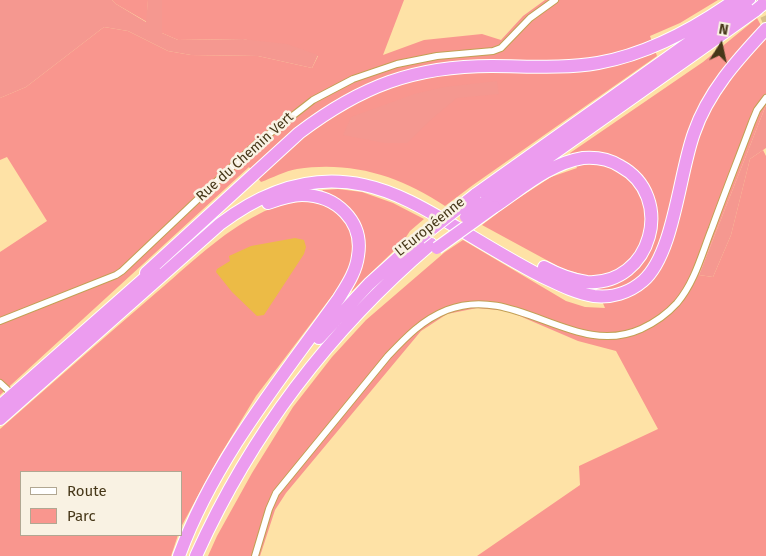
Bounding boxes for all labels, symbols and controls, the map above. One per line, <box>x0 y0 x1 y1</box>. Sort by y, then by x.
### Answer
north arrow <box>696 20 746 70</box>
text: N <box>718 21 730 39</box>
street label: Rue du Chemin Vert <box>193 109 297 205</box>
street label: L'Européenne <box>392 194 468 260</box>
legend <box>20 471 182 536</box>
text: Route <box>67 482 107 500</box>
text: Parc <box>67 507 96 525</box>

